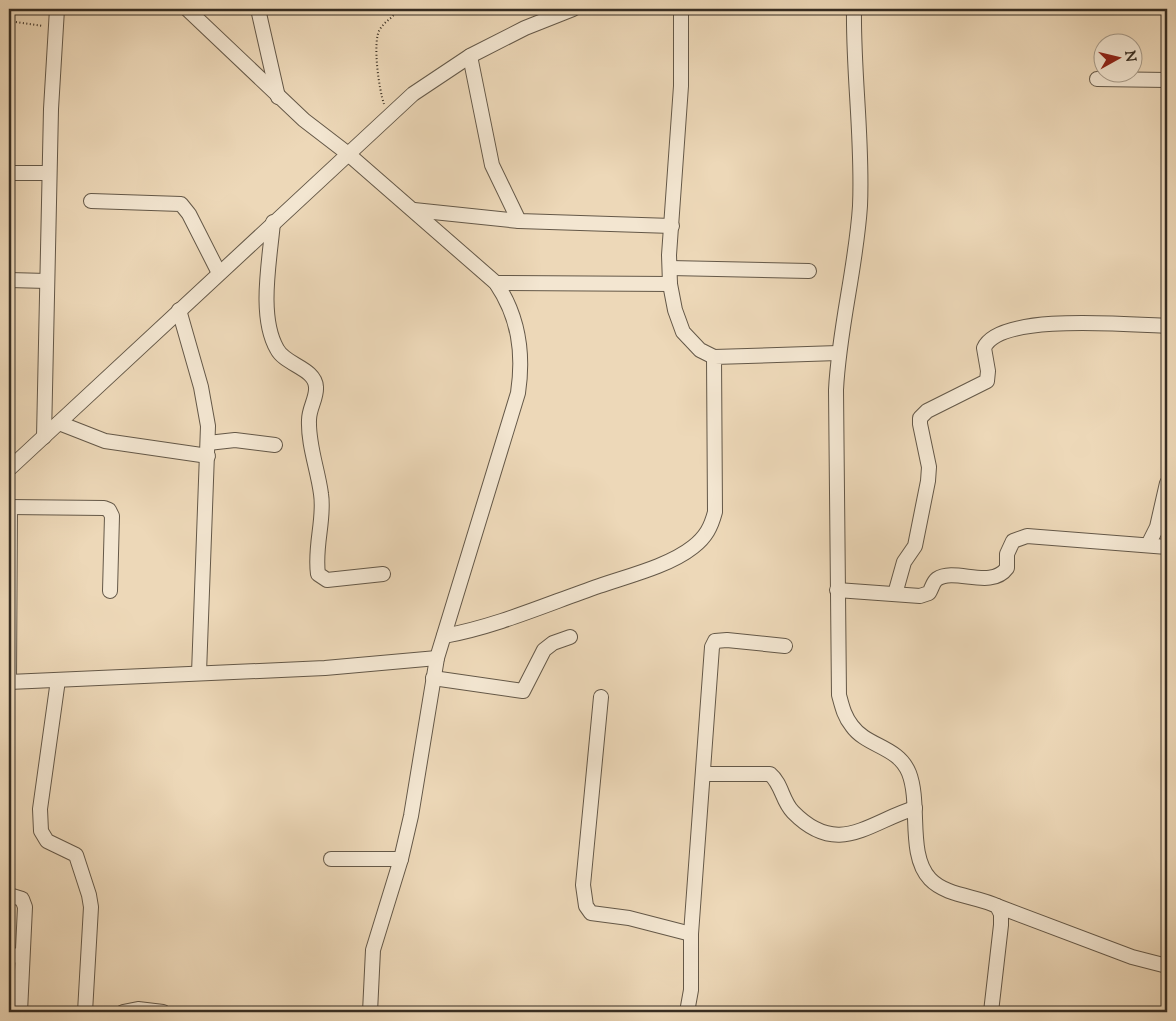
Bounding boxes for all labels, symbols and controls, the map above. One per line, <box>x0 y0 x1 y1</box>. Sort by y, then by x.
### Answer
north arrow <box>1094 32 1144 82</box>
text: N <box>1118 50 1140 63</box>

